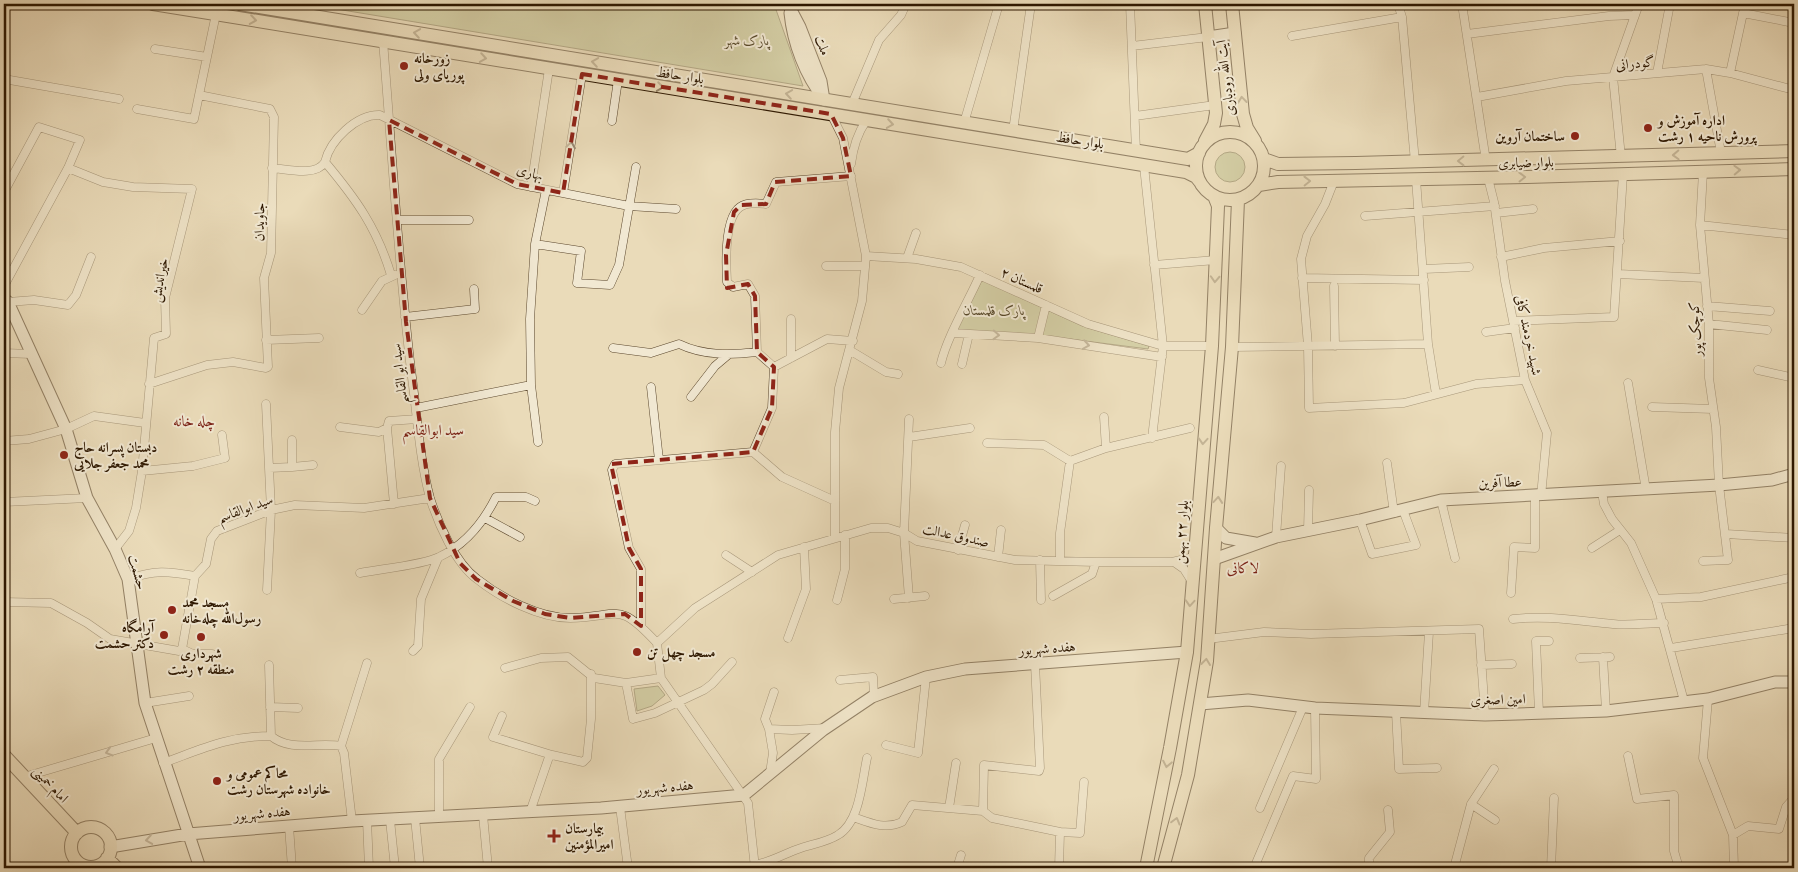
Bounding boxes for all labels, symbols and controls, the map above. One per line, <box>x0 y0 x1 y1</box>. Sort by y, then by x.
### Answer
one-way arrow <box>249 15 258 25</box>
one-way arrow <box>413 28 421 38</box>
park label: پارک شهر <box>724 32 771 51</box>
street label: ملت <box>809 33 834 59</box>
street label: آیت الله رودباری <box>1209 37 1241 117</box>
place label: زورخانه پوریای ولی <box>413 50 465 85</box>
one-way arrow <box>478 52 487 62</box>
street label: گودرانی <box>1615 53 1656 76</box>
one-way arrow <box>590 57 599 67</box>
marker: زورخانه پوریای ولی <box>398 60 410 72</box>
street label: بلوار حافظ <box>654 63 706 90</box>
one-way arrow <box>656 81 665 91</box>
one-way arrow <box>785 89 794 99</box>
one-way arrow <box>1237 96 1248 104</box>
place label: اداره آموزش و پرورش ناحیه ۱ رشت <box>1656 112 1758 147</box>
one-way arrow <box>885 119 894 129</box>
marker: اداره آموزش و پرورش ناحیه ۱ رشت <box>1642 122 1654 134</box>
street label: بلوار حافظ <box>1054 128 1106 155</box>
place label: ساختمان آروین <box>1495 128 1565 147</box>
marker: ساختمان آروین <box>1569 130 1581 142</box>
one-way arrow <box>565 141 575 150</box>
one-way arrow <box>1671 150 1679 160</box>
street label: بلوار ضیابری <box>1498 154 1554 173</box>
one-way arrow <box>1456 156 1464 166</box>
street label: بهاری <box>514 161 545 186</box>
one-way arrow <box>1733 165 1741 176</box>
one-way arrow <box>1519 172 1527 183</box>
one-way arrow <box>1304 176 1312 186</box>
street label: جاویدان <box>251 203 270 242</box>
street label: خیراندیش <box>147 256 174 304</box>
street label: قلمستان ۲ <box>997 264 1045 299</box>
one-way arrow <box>1209 275 1220 283</box>
street label: شهید خردمند کافی <box>1510 293 1545 377</box>
street label: کوچک پور <box>1686 301 1708 359</box>
park label: پارک قلمستان <box>963 302 1026 321</box>
one-way arrow <box>992 330 1000 341</box>
one-way arrow <box>1082 339 1090 350</box>
street label: سید ابو القاسم <box>387 342 417 405</box>
district label: چله خانه <box>173 412 215 433</box>
district label: سید ابوالقاسم <box>402 421 464 445</box>
one-way arrow <box>1198 437 1209 445</box>
place label: دبستان پسرانه حاج محمد جعفر جلایی <box>73 439 157 474</box>
marker: دبستان پسرانه حاج محمد جعفر جلایی <box>58 449 70 461</box>
street label: عطا آفرین <box>1478 473 1522 494</box>
street label: سید ابوالقاسم <box>215 491 277 531</box>
one-way arrow <box>1212 496 1223 504</box>
street label: بلوار ۲۲ بهمن <box>1171 499 1194 565</box>
street label: صندوق عدالت <box>921 520 991 553</box>
street label: حشمت <box>122 553 151 592</box>
district label: لاکانی <box>1227 559 1259 580</box>
place label: مسجد محمد رسول‌‌الله چله‌خانه <box>182 594 262 629</box>
one-way arrow <box>1185 599 1196 607</box>
marker: مسجد محمد رسول‌‌الله چله‌خانه <box>166 604 178 616</box>
place label: آرامگاه دکتر حشمت <box>95 618 156 654</box>
marker: آرامگاه دکتر حشمت <box>158 629 170 641</box>
marker: شهرداری منطقه ۲ رشت <box>195 631 207 643</box>
street label: هفده شهریور <box>1016 638 1076 661</box>
place label: مسجد چهل تن <box>647 644 716 663</box>
place label: شهرداری منطقه ۲ رشت <box>168 645 234 680</box>
marker: مسجد چهل تن <box>631 646 643 658</box>
one-way arrow <box>1201 658 1211 666</box>
street label: امین اصغری <box>1470 691 1526 710</box>
one-way arrow <box>105 746 114 756</box>
one-way arrow <box>1162 759 1173 768</box>
street label: امام خمینی <box>26 762 72 809</box>
place label: محاکم عمومی و خانواده شهرستان رشت <box>225 765 331 800</box>
marker: محاکم عمومی و خانواده شهرستان رشت <box>211 775 223 787</box>
street label: هفده شهریور <box>634 777 694 801</box>
street label: هفده شهریور <box>231 803 291 827</box>
one-way arrow <box>1170 818 1180 826</box>
place label: بیمارستان امیرالمؤمنین <box>565 820 614 855</box>
marker: بیمارستان امیرالمؤمنین <box>547 829 561 843</box>
one-way arrow <box>145 835 154 845</box>

